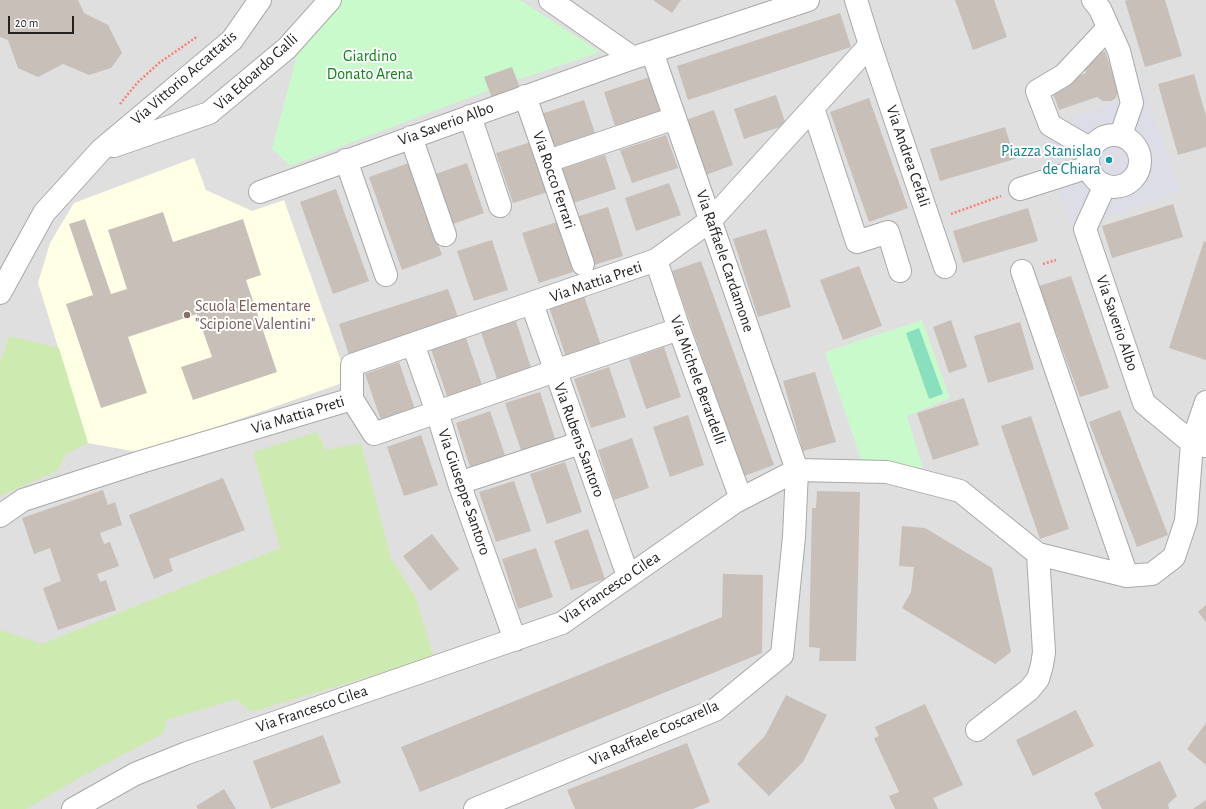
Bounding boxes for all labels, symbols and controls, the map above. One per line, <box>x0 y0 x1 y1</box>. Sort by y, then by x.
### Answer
scale bar <box>10 8 76 34</box>
text: 20 m <box>15 17 38 29</box>
street label: Via Vittorio Accattatis <box>127 27 241 129</box>
street label: Via Edoardo Galli <box>210 29 302 115</box>
park label: Giardino Donato Arena <box>327 46 413 84</box>
street label: Via Saverio Albo <box>396 98 496 150</box>
street label: Via Andrea Cefali <box>882 103 934 209</box>
street label: Via Rocco Ferrari <box>528 129 580 231</box>
place label: Piazza Stanislao de Chiara <box>1001 141 1101 179</box>
marker: Piazza Stanislao de Chiara <box>1104 155 1114 165</box>
street label: Via Raffaele Cardamone <box>692 187 758 335</box>
street label: Via Mattia Preti <box>547 257 645 307</box>
street label: Via Saverio Albo <box>1092 273 1142 373</box>
place label: Scuola Elementare "Scipione Valentini" <box>195 296 315 334</box>
marker: Scuola Elementare "Scipione Valentini" <box>182 310 192 320</box>
street label: Via Michele Berardelli <box>666 313 730 447</box>
street label: Via Rubens Santoro <box>549 380 609 500</box>
street label: Via Mattia Preti <box>249 392 347 438</box>
street label: Via Giuseppe Santoro <box>433 426 495 558</box>
street label: Via Francesco Cilea <box>556 547 664 629</box>
street label: Via Francesco Cilea <box>254 681 370 737</box>
street label: Via Raffaele Coscarella <box>586 696 722 770</box>

